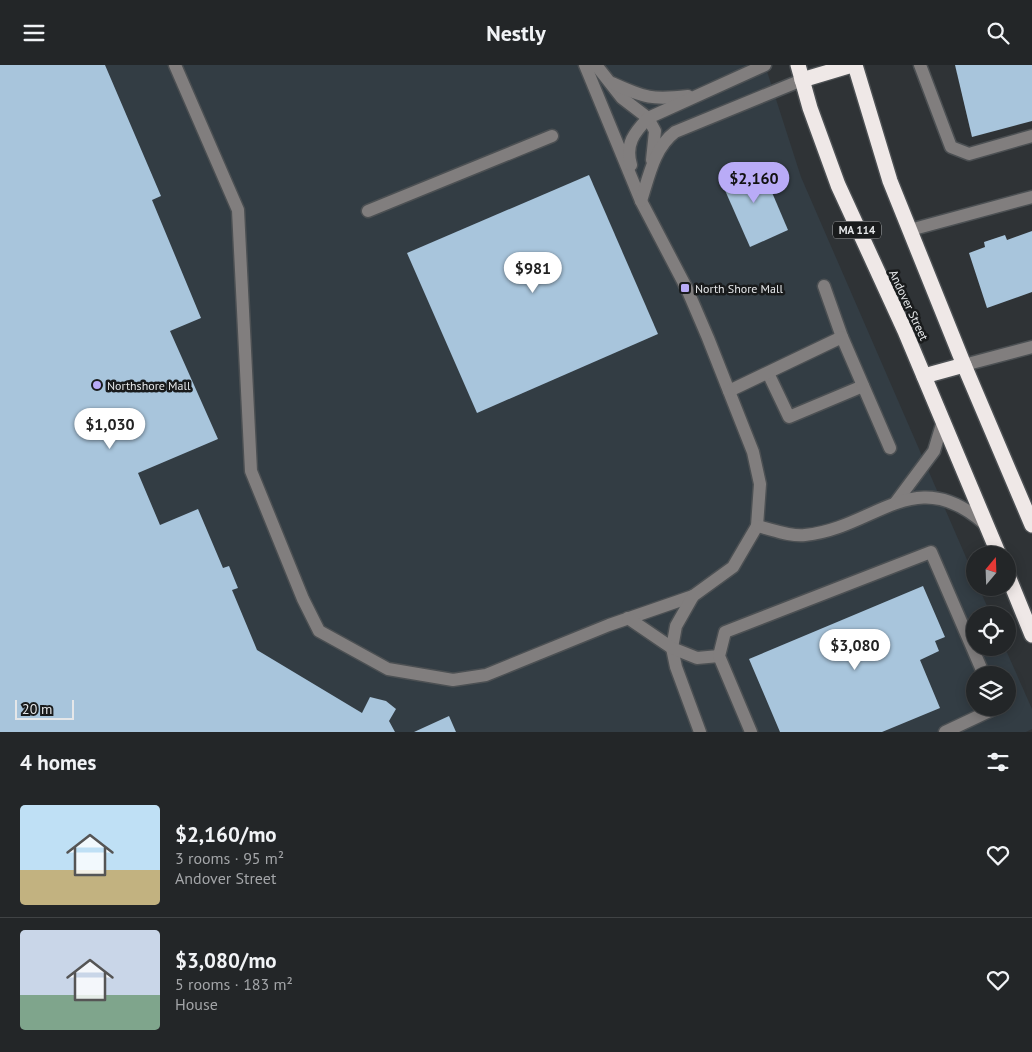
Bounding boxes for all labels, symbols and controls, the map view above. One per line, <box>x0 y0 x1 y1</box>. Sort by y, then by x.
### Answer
icon: menu <box>20 19 48 47</box>
text: Nestly <box>486 19 546 47</box>
icon: search <box>984 19 1012 47</box>
pin: $2,160 <box>713 161 795 204</box>
text: $2,160 <box>729 168 779 188</box>
road number: MA 114 <box>833 221 881 239</box>
pin: $981 <box>503 251 563 294</box>
text: $981 <box>515 258 551 278</box>
street label: Andover Street <box>886 267 932 343</box>
place label: North Shore Mall <box>695 281 783 296</box>
marker: North Shore Mall <box>679 282 691 294</box>
place label: Northshore Mall <box>107 378 191 393</box>
marker: Northshore Mall <box>91 379 103 391</box>
pin: $1,030 <box>69 407 151 450</box>
text: $1,030 <box>85 414 135 434</box>
north arrow <box>966 546 1016 596</box>
map controls <box>966 546 1016 716</box>
button: locate <box>966 606 1016 656</box>
pin: $3,080 <box>814 629 896 671</box>
text: $3,080 <box>830 635 880 655</box>
button: layers <box>966 666 1016 716</box>
scale bar <box>15 697 74 720</box>
text: 20 m <box>22 700 52 718</box>
icon: filters <box>984 748 1012 776</box>
text: 4 homes <box>20 749 96 776</box>
text: $2,160/mo <box>175 821 277 848</box>
icon: home <box>60 825 120 885</box>
icon: heart <box>984 841 1012 869</box>
text: 3 rooms · 95 m² <box>175 848 284 868</box>
text: Andover Street <box>175 868 276 888</box>
text: $3,080/mo <box>175 947 277 974</box>
icon: home <box>60 950 120 1010</box>
icon: heart <box>984 966 1012 994</box>
text: 5 rooms · 183 m² <box>175 974 293 994</box>
text: House <box>175 994 218 1014</box>

